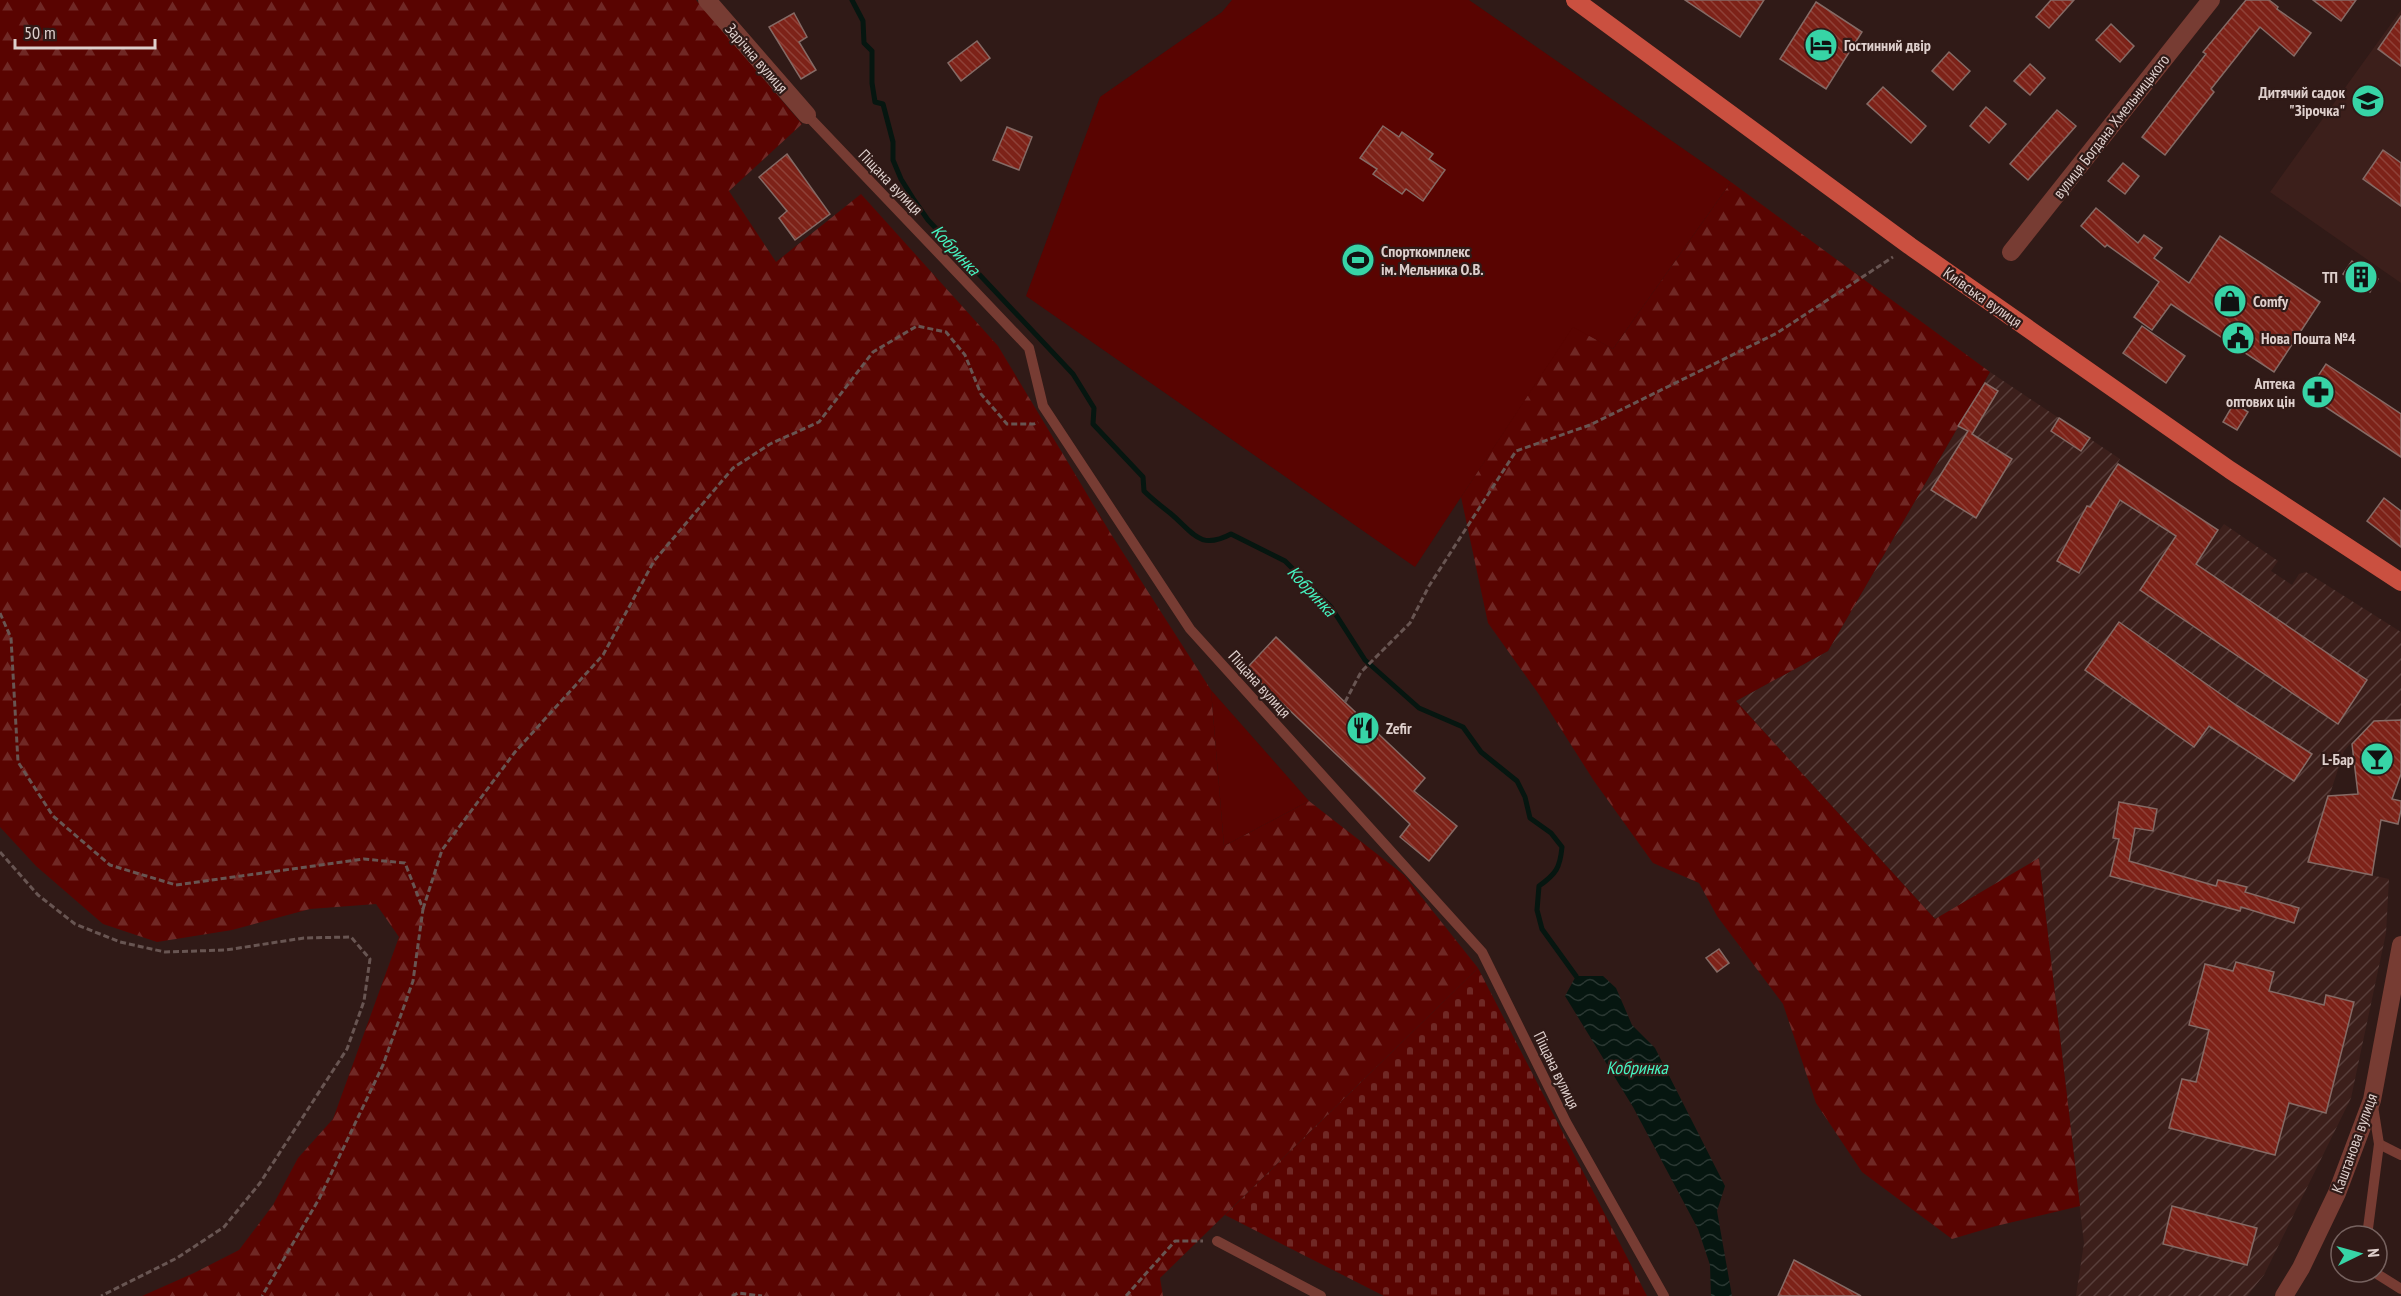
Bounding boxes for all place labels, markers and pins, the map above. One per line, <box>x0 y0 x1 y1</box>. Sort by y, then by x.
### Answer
hotel icon: Гостинний двір <box>1803 27 1839 63</box>
place label: Гостинний двір <box>1844 35 1931 55</box>
place label: Дитячий садок "Зірочка" <box>2258 82 2345 120</box>
school or university icon: Дитячий садок "Зірочка" <box>2350 83 2386 119</box>
place label: Спорткомплекс ім. Мельника О.В. <box>1381 241 1484 279</box>
sports icon: Спорткомплекс ім. Мельника О.В. <box>1340 242 1376 278</box>
building icon: ТП <box>2343 259 2379 295</box>
place label: ТП <box>2322 267 2338 287</box>
shop icon: Comfy <box>2212 283 2248 319</box>
place label: Comfy <box>2253 291 2289 311</box>
public building icon: Нова Пошта №4 <box>2220 320 2256 356</box>
place label: Нова Пошта №4 <box>2261 328 2356 348</box>
place label: Аптека оптових цін <box>2226 373 2295 411</box>
pharmacy icon: Аптека оптових цін <box>2300 374 2336 410</box>
restaurant icon: Zefir <box>1345 710 1381 746</box>
place label: Zefir <box>1386 718 1412 738</box>
bar icon: L-Бар <box>2359 741 2395 777</box>
place label: L-Бар <box>2322 749 2354 769</box>

